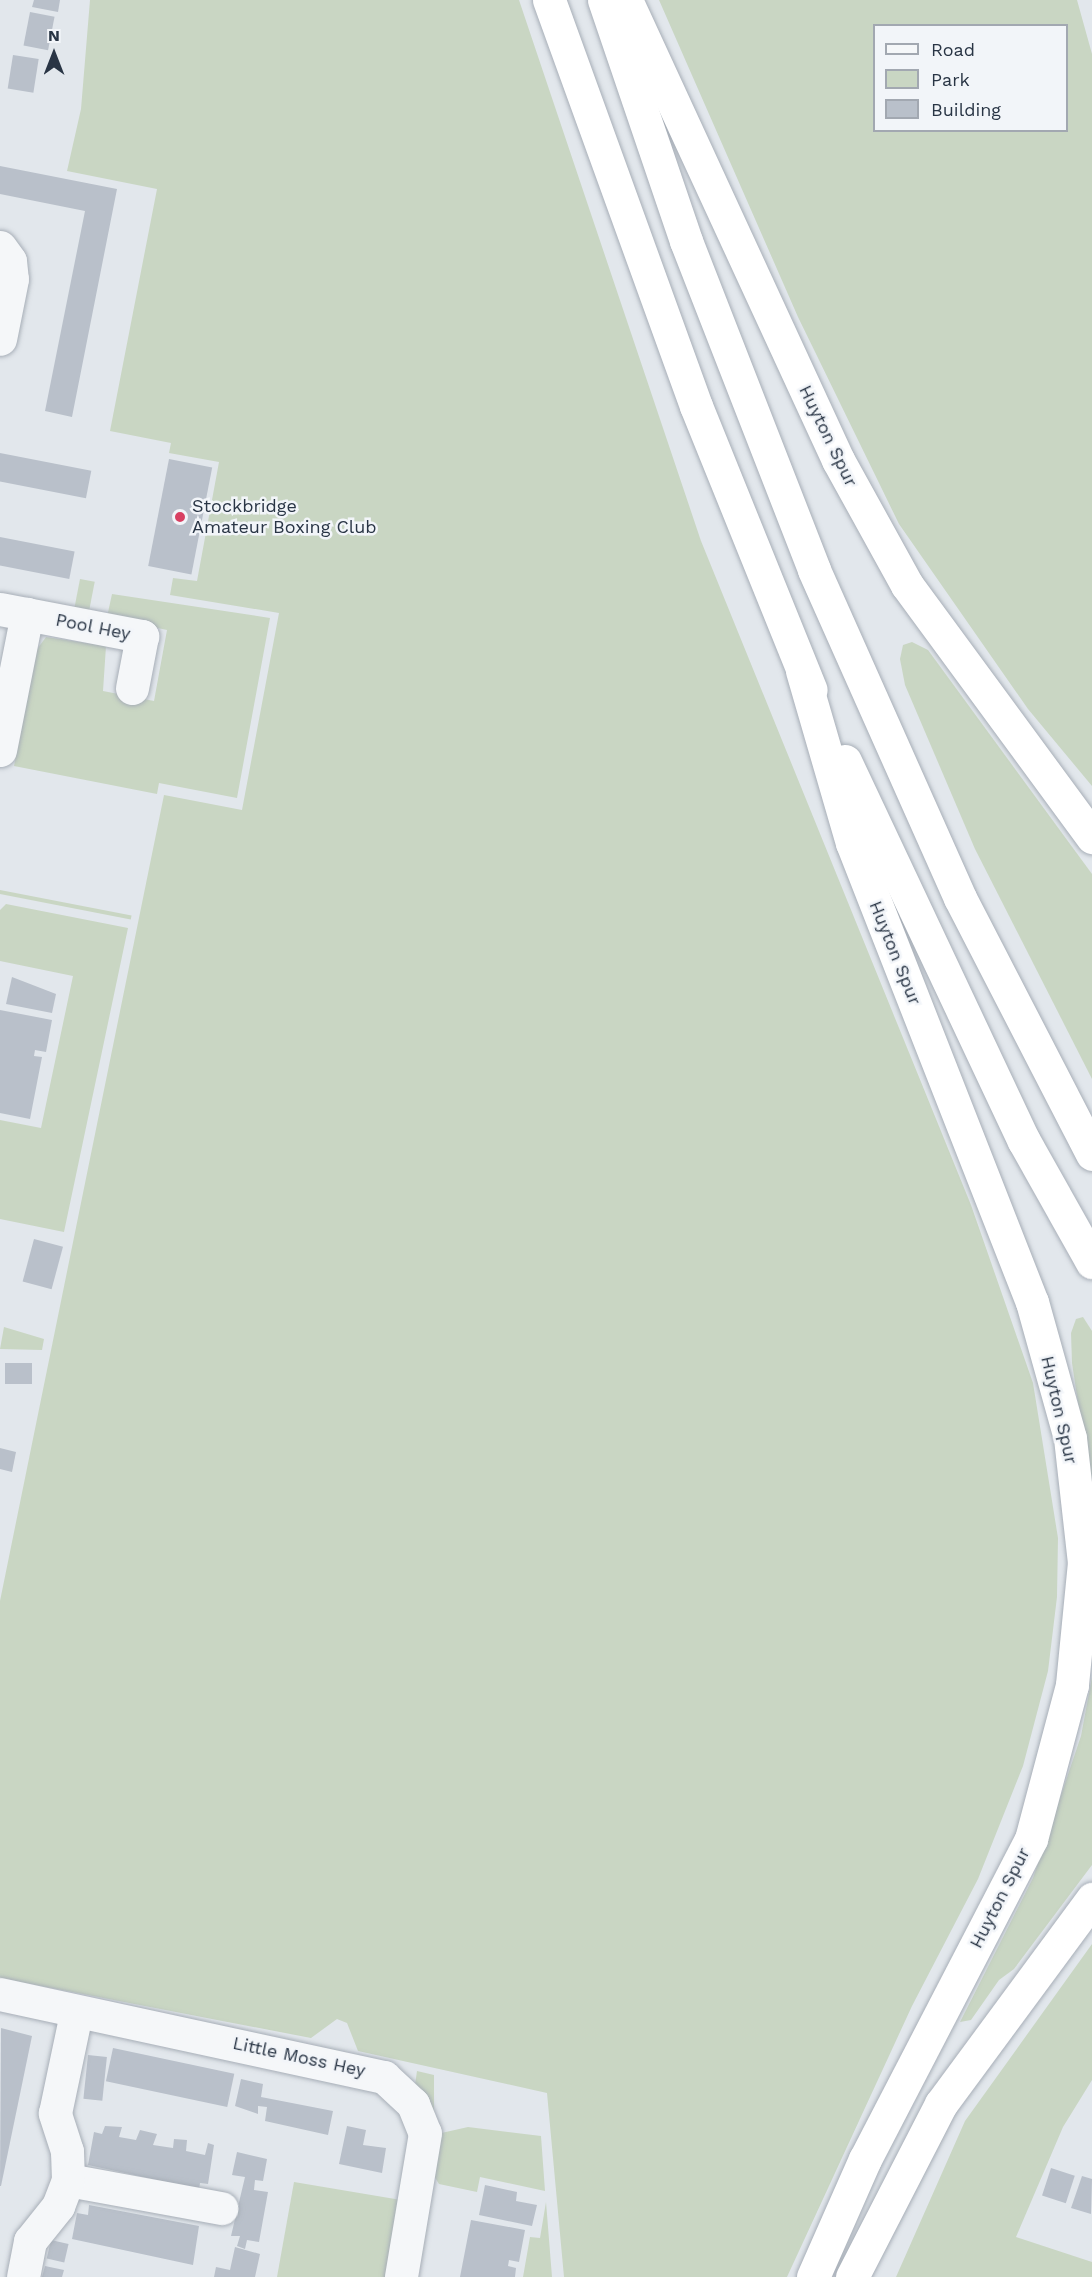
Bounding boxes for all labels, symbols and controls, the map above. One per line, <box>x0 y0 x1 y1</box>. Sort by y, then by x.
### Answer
north arrow <box>24 24 84 84</box>
legend <box>873 24 1068 132</box>
text: N <box>48 26 60 45</box>
text: Road <box>931 39 975 60</box>
text: Park <box>931 69 970 90</box>
text: Building <box>931 99 1001 120</box>
street label: Huyton Spur <box>794 382 862 490</box>
place label: Stockbridge Amateur Boxing Club <box>192 496 377 538</box>
marker: Stockbridge Amateur Boxing Club <box>173 510 187 524</box>
street label: Pool Hey <box>53 609 133 645</box>
street label: Huyton Spur <box>864 898 926 1008</box>
street label: Huyton Spur <box>1036 1354 1082 1466</box>
street label: Huyton Spur <box>965 1844 1035 1952</box>
street label: Little Moss Hey <box>231 2032 367 2082</box>

